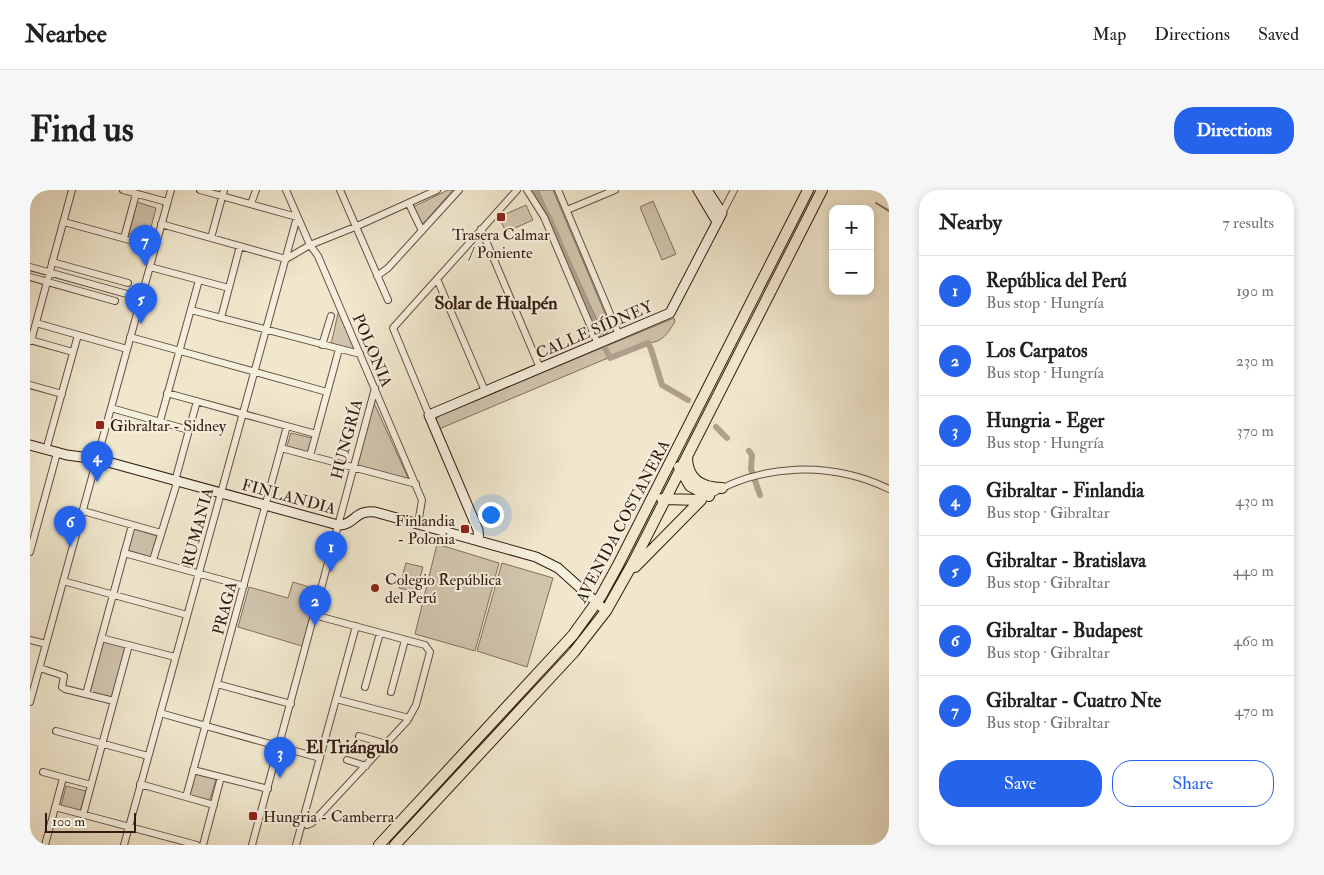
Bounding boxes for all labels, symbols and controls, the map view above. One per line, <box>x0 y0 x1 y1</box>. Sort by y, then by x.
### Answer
text: Nearbee <box>25 19 107 50</box>
text: Map <box>1093 23 1126 46</box>
text: Directions <box>1154 23 1230 46</box>
text: Saved <box>1258 23 1299 46</box>
button: Directions <box>1174 107 1294 154</box>
text: Find us <box>30 108 134 152</box>
map controls <box>829 205 874 295</box>
button: + <box>829 205 874 250</box>
text: Nearby <box>939 209 1002 236</box>
marker: Trasera Calmar / Poniente <box>495 211 507 223</box>
text: 7 results <box>1222 213 1274 233</box>
pin: 7 <box>129 225 161 266</box>
place label: Trasera Calmar / Poniente <box>452 225 550 263</box>
button: − <box>829 250 874 295</box>
text: República del Perú <box>986 269 1127 293</box>
text: 1 <box>952 281 958 301</box>
text: 190 m <box>1236 281 1274 301</box>
pin: 5 <box>125 283 157 324</box>
district label: Solar de Hualpén <box>434 292 558 315</box>
text: Bus stop · Hungría <box>986 293 1104 313</box>
street label: CALLE SÍDNEY <box>533 296 657 364</box>
street label: POLONIA <box>348 311 396 390</box>
text: Los Carpatos <box>986 339 1087 363</box>
text: 2 <box>951 351 959 371</box>
text: 230 m <box>1236 351 1274 371</box>
text: Bus stop · Hungría <box>986 363 1104 383</box>
street label: HUNGRÍA <box>327 397 367 482</box>
text: Hungria - Eger <box>986 409 1104 433</box>
place label: Gibraltar - Sidney <box>110 416 227 436</box>
marker: Gibraltar - Sidney <box>94 419 106 431</box>
text: 3 <box>952 421 958 441</box>
text: 370 m <box>1237 421 1274 441</box>
text: Bus stop · Hungría <box>986 433 1104 453</box>
street label: AVENIDA COSTANERA <box>571 437 674 607</box>
pin: 4 <box>81 441 113 482</box>
street label: FINLANDIA <box>239 475 338 519</box>
text: Gibraltar - Finlandia <box>986 479 1144 503</box>
street label: RUMANIA <box>178 486 218 569</box>
text: 4 <box>951 491 959 511</box>
text: 430 m <box>1235 491 1274 511</box>
your location <box>478 502 504 528</box>
text: Bus stop · Gibraltar <box>986 503 1110 523</box>
pin: 6 <box>54 506 86 547</box>
place label: Finlandia - Polonia <box>395 511 455 549</box>
marker: Finlandia - Polonia <box>459 523 471 535</box>
pin: 1 <box>315 531 347 572</box>
text: Gibraltar - Bratislava <box>986 549 1146 573</box>
text: 5 <box>951 561 959 581</box>
text: 440 m <box>1233 561 1274 581</box>
place label: Colegio República del Perú <box>385 570 502 608</box>
text: Bus stop · Gibraltar <box>986 573 1110 593</box>
street label: PRAGA <box>208 579 242 637</box>
marker: Colegio República del Perú <box>369 582 381 594</box>
pin: 2 <box>299 585 331 626</box>
text: Gibraltar - Budapest <box>986 619 1143 643</box>
text: 6 <box>951 631 959 651</box>
text: 460 m <box>1233 631 1274 651</box>
text: Bus stop · Gibraltar <box>986 643 1110 663</box>
text: Gibraltar - Cuatro Nte <box>986 689 1161 713</box>
text: 7 <box>951 701 959 721</box>
text: 470 m <box>1234 701 1274 721</box>
text: Bus stop · Gibraltar <box>986 713 1110 733</box>
district label: El Triángulo <box>306 736 399 759</box>
pin: 3 <box>264 737 296 778</box>
button: Save <box>939 760 1102 807</box>
button: Share <box>1112 760 1274 807</box>
place label: Hungria - Camberra <box>263 807 395 827</box>
scale bar <box>45 810 136 833</box>
marker: Hungria - Camberra <box>247 810 259 822</box>
text: 100 m <box>52 813 85 830</box>

